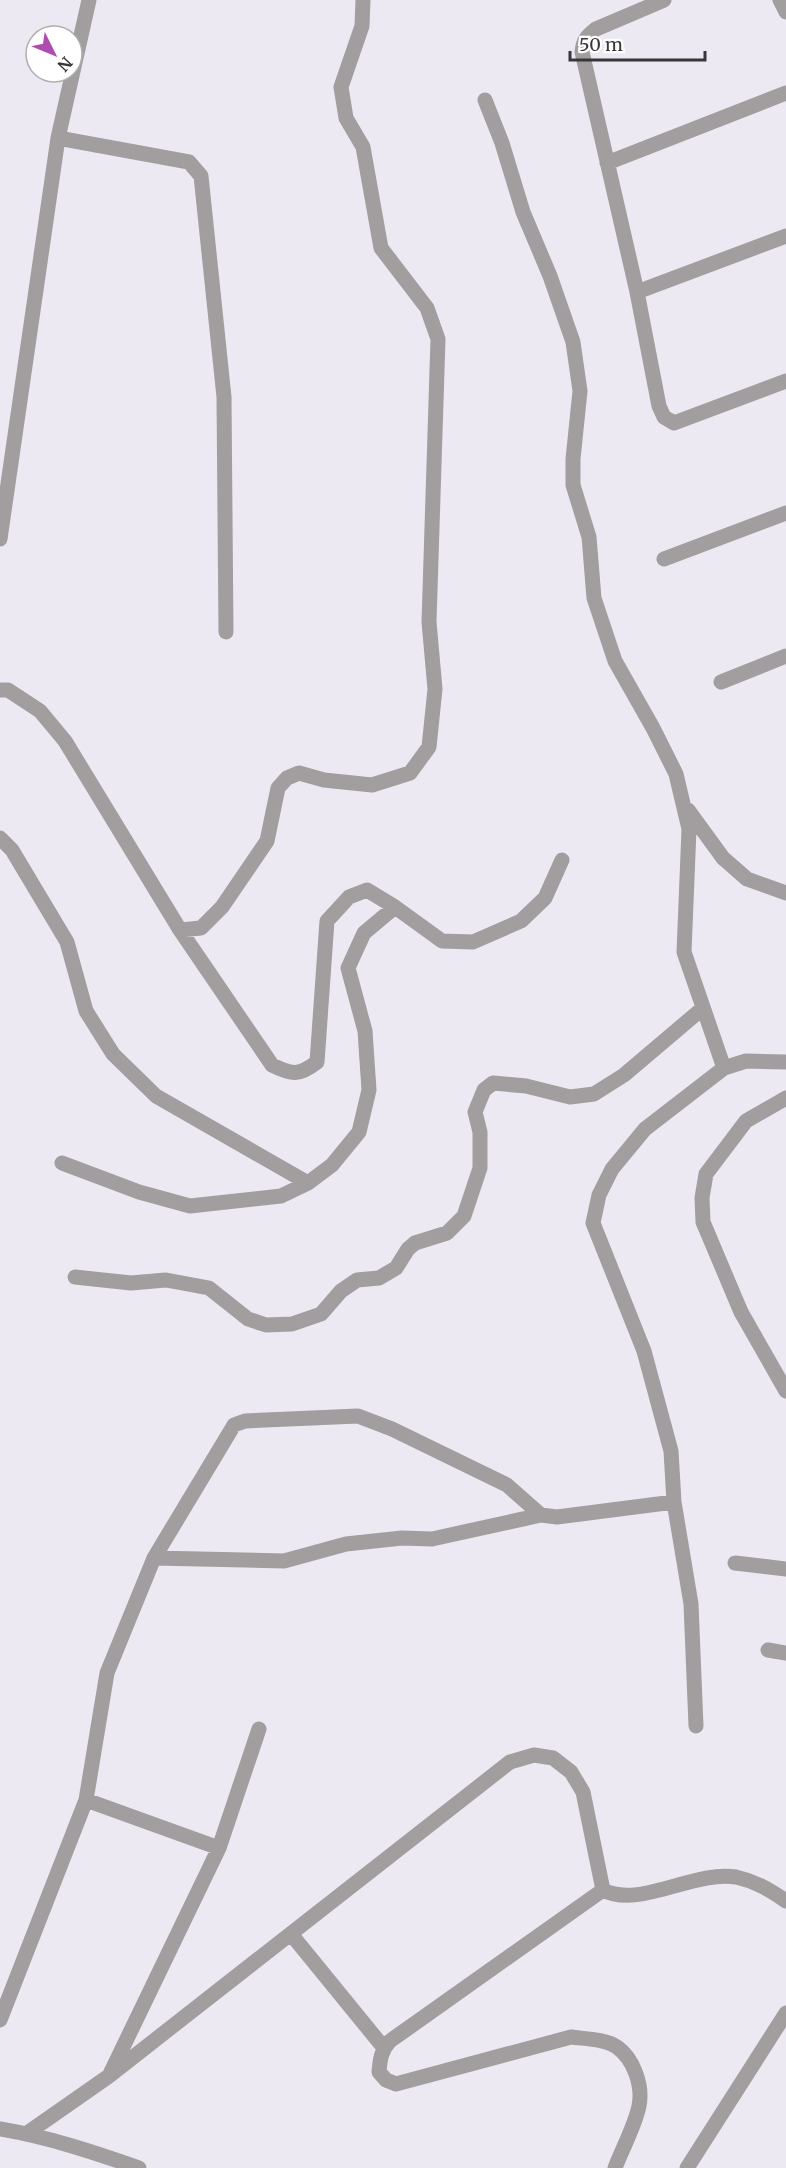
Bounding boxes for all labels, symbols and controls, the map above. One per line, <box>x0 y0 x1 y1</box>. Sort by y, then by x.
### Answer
north arrow <box>24 24 84 84</box>
scale bar <box>570 24 705 62</box>
text: 50 m <box>579 33 623 56</box>
text: N <box>53 53 77 76</box>

